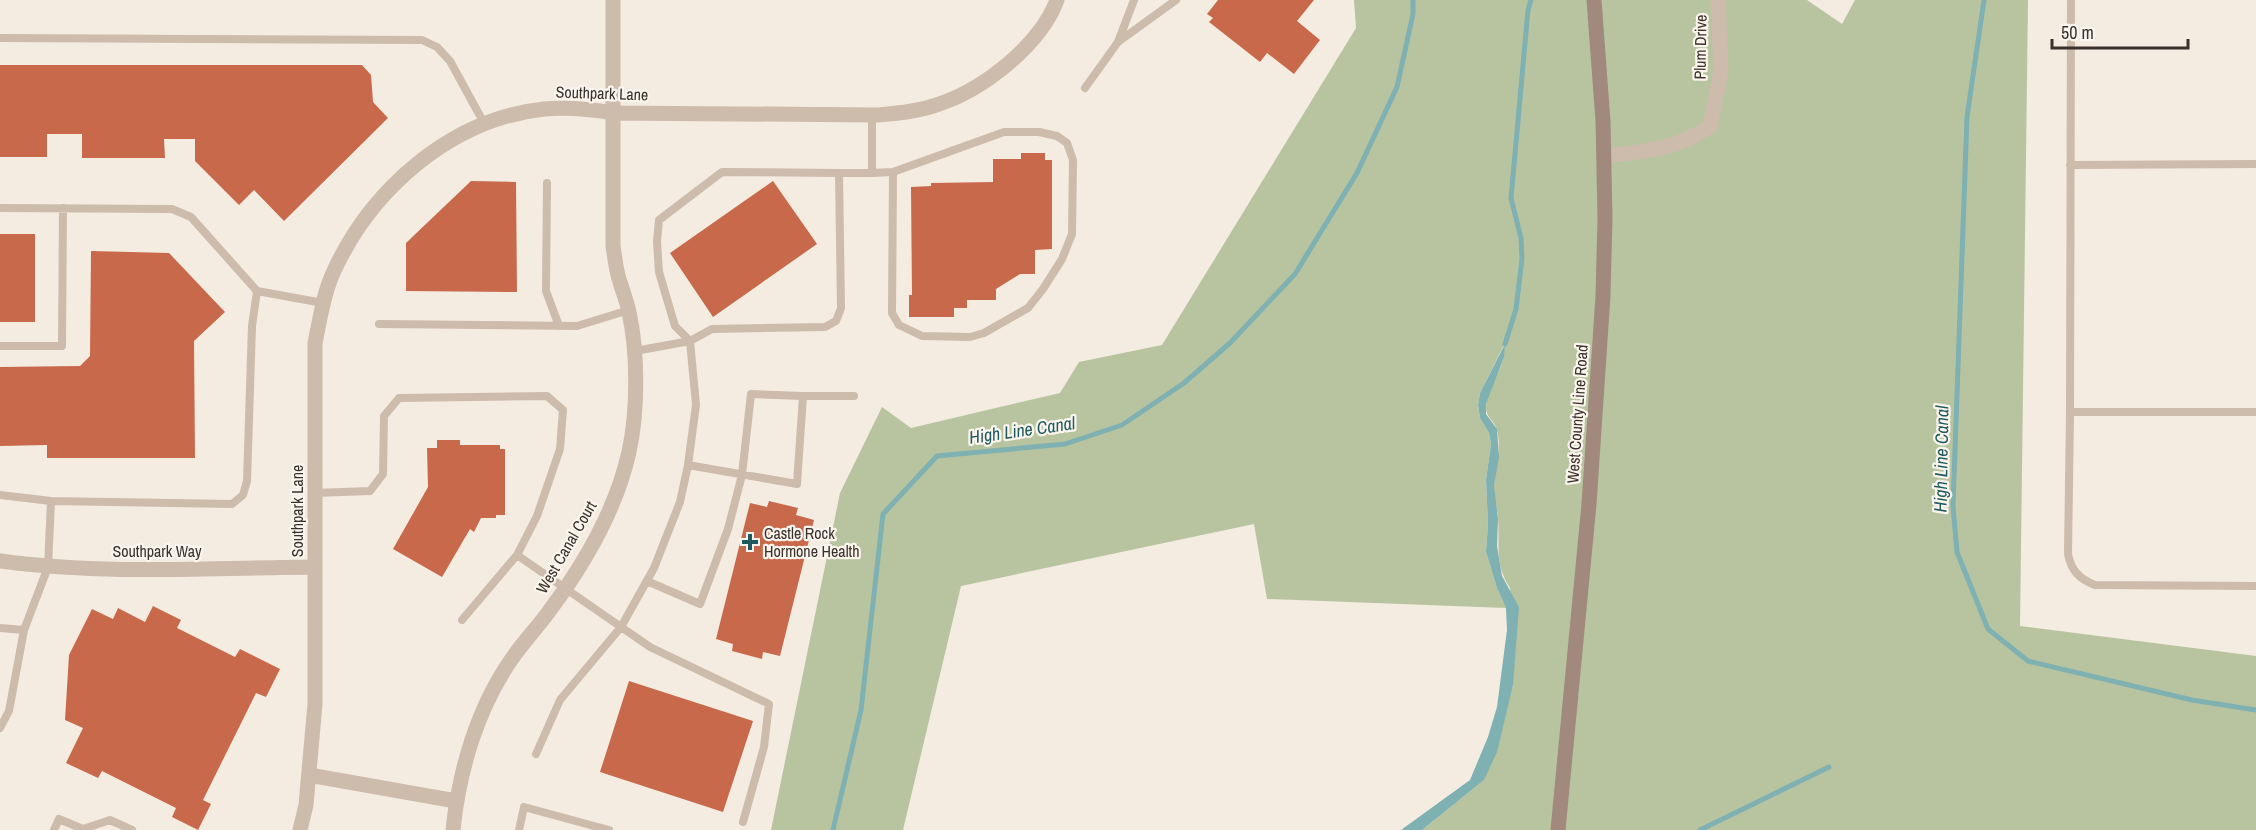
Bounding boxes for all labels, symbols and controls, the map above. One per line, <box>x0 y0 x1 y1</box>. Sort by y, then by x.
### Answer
scale bar <box>2052 12 2188 50</box>
street label: Plum Drive <box>1688 14 1712 80</box>
text: 50 m <box>2061 20 2094 45</box>
street label: Southpark Lane <box>555 80 649 106</box>
street label: West County Line Road <box>1561 344 1593 484</box>
water label: High Line Canal <box>1928 405 1954 513</box>
water label: High Line Canal <box>967 410 1077 450</box>
street label: Southpark Lane <box>286 465 308 557</box>
street label: West Canal Court <box>531 496 602 597</box>
place label: Castle Rock Hormone Health <box>764 522 860 562</box>
marker: Castle Rock Hormone Health <box>741 533 759 551</box>
street label: Southpark Way <box>112 540 202 562</box>

